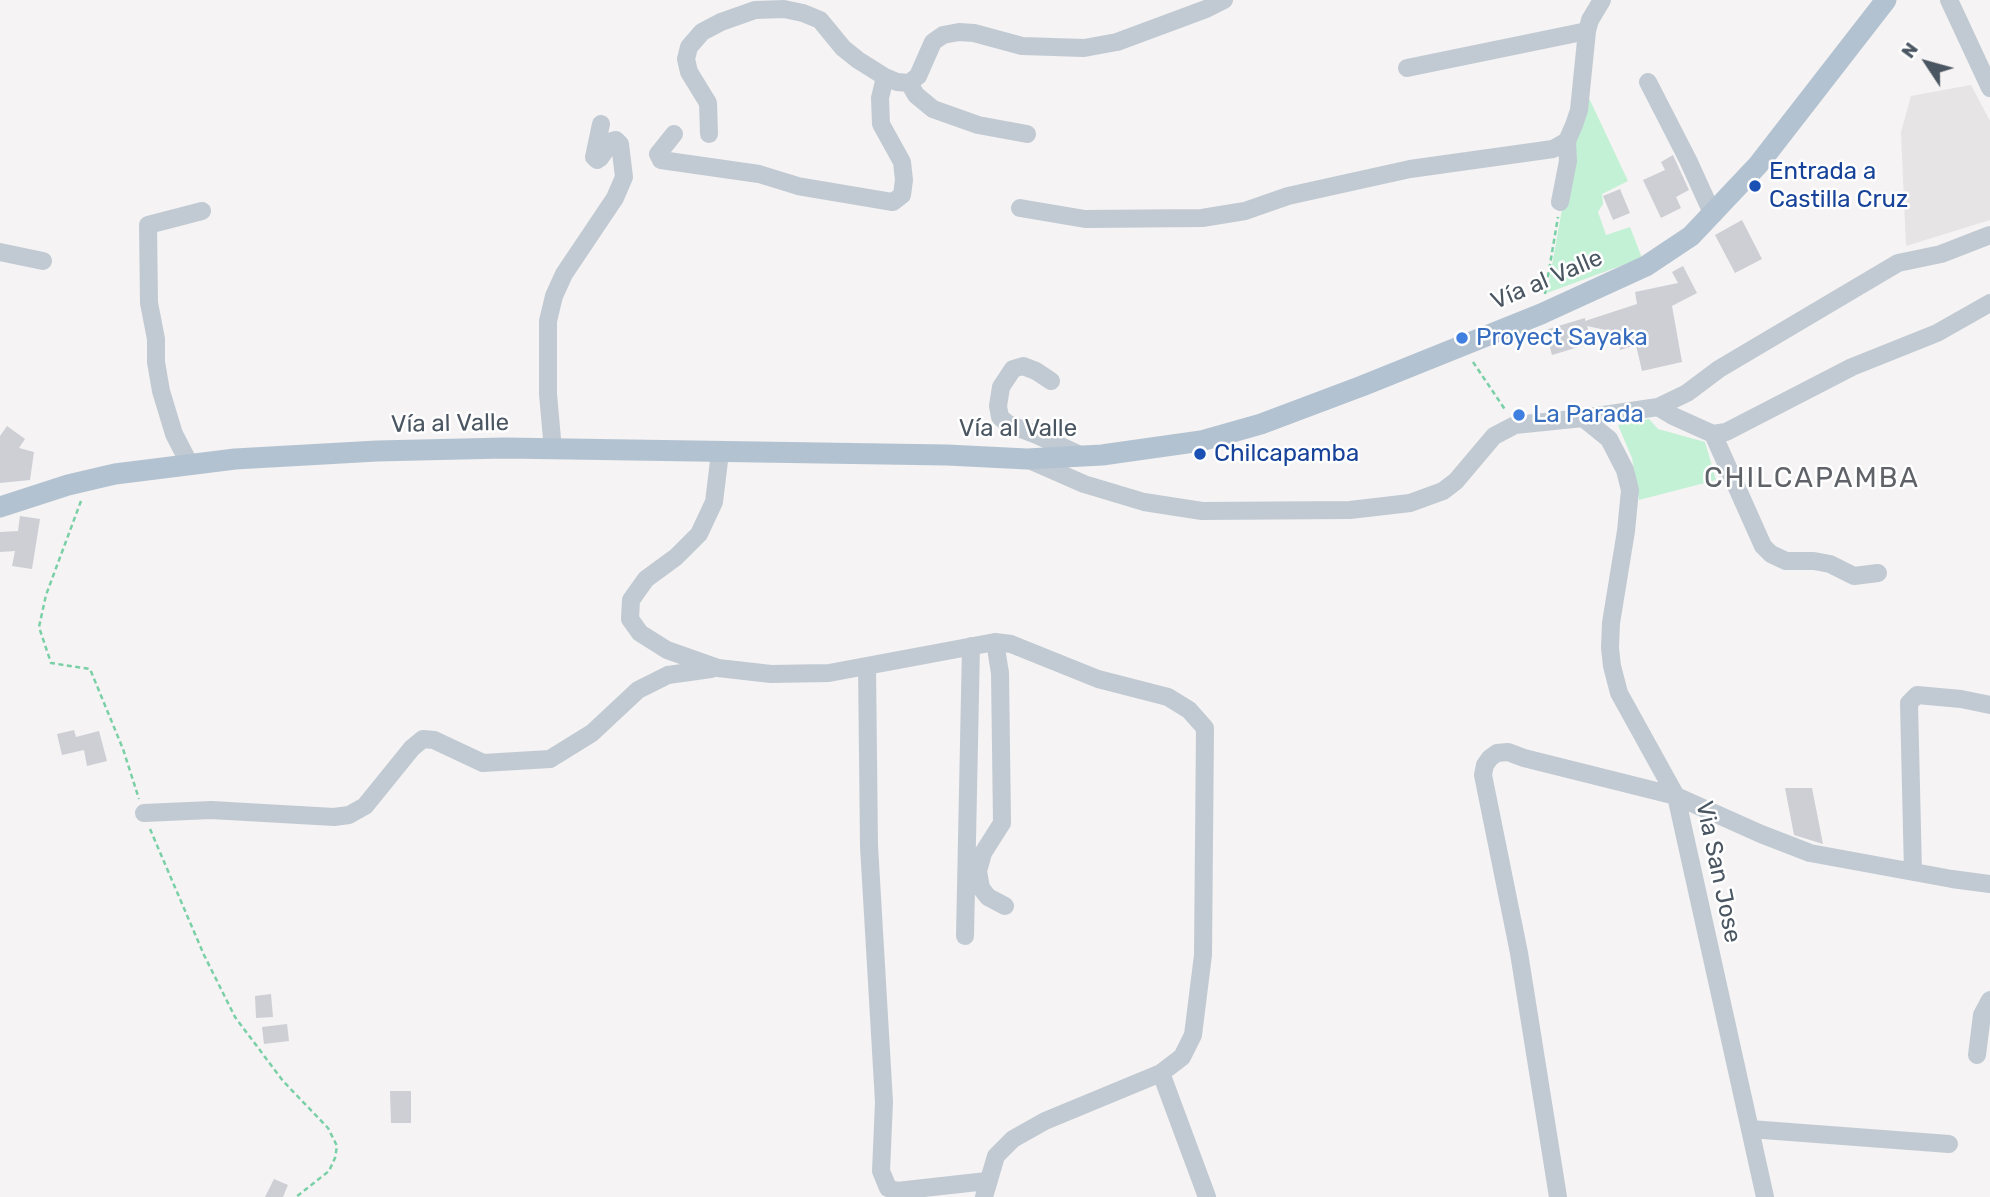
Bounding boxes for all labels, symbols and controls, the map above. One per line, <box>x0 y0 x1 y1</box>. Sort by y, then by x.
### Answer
north arrow <box>1892 28 1962 98</box>
text: N <box>1896 38 1923 63</box>
place label: Entrada a Castilla Cruz <box>1769 158 1908 214</box>
marker: Entrada a Castilla Cruz <box>1747 178 1763 194</box>
street label: Vía al Valle <box>1487 244 1607 316</box>
place label: Proyect Sayaka <box>1476 324 1648 352</box>
marker: Proyect Sayaka <box>1454 330 1470 346</box>
place label: La Parada <box>1533 401 1644 429</box>
marker: La Parada <box>1511 407 1527 423</box>
street label: Vía al Valle <box>391 409 509 439</box>
street label: Vía al Valle <box>959 415 1077 443</box>
place label: Chilcapamba <box>1214 440 1359 468</box>
marker: Chilcapamba <box>1192 446 1208 462</box>
district label: CHILCAPAMBA <box>1705 462 1919 496</box>
street label: Via San Jose <box>1689 799 1747 945</box>

